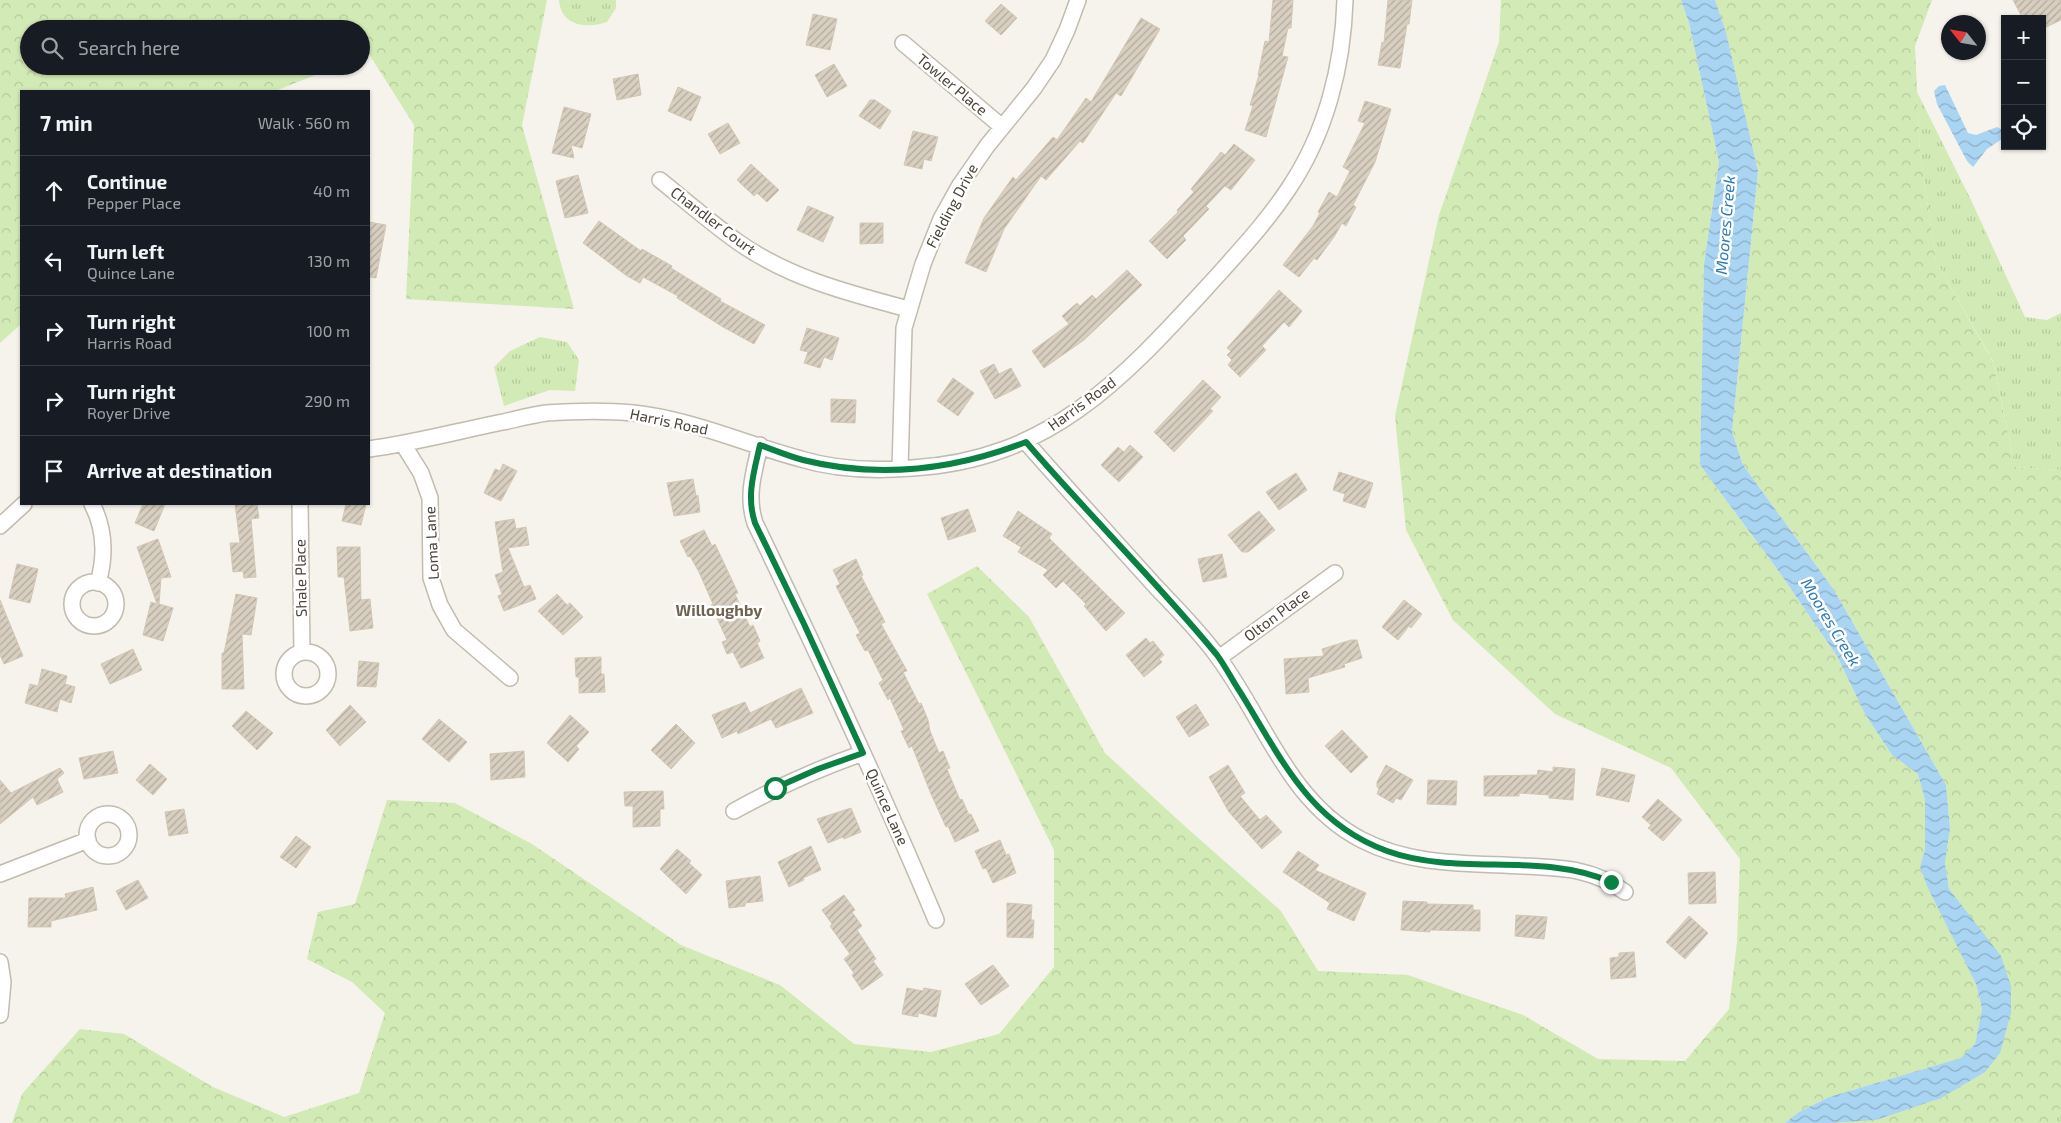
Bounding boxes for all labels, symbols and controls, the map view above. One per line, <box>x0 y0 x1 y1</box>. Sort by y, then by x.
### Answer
north arrow <box>1941 15 1986 60</box>
map controls <box>2001 15 2046 150</box>
button: + <box>2001 15 2046 60</box>
search box <box>20 20 370 75</box>
icon: search <box>38 34 66 62</box>
text: Search here <box>78 36 180 59</box>
street label: Towler Place <box>914 50 991 119</box>
button: − <box>2001 60 2046 105</box>
button: locate <box>2001 105 2046 150</box>
text: 7 min <box>40 110 93 135</box>
text: Walk · 560 m <box>258 113 350 132</box>
street label: Fielding Drive <box>921 160 981 251</box>
text: Continue <box>87 170 167 193</box>
water label: Moores Creek <box>1711 175 1738 275</box>
icon: ahead <box>40 177 68 205</box>
text: 40 m <box>313 181 350 200</box>
street label: Chandler Court <box>668 182 760 258</box>
text: Pepper Place <box>87 193 181 212</box>
text: Turn left <box>87 240 164 263</box>
icon: left <box>40 247 68 275</box>
text: 130 m <box>308 251 350 270</box>
text: Quince Lane <box>87 263 175 282</box>
text: Turn right <box>87 310 175 333</box>
icon: right <box>40 317 68 345</box>
text: 100 m <box>307 321 350 340</box>
text: Harris Road <box>87 333 172 352</box>
street label: Harris Road <box>1044 373 1119 434</box>
text: Turn right <box>87 380 175 403</box>
icon: right <box>40 387 68 415</box>
text: 290 m <box>305 391 350 410</box>
text: Royer Drive <box>87 403 170 422</box>
street label: Harris Road <box>628 404 710 438</box>
icon: arrive <box>40 457 68 485</box>
text: Arrive at destination <box>87 459 272 482</box>
street label: Loma Lane <box>420 506 442 580</box>
street label: Shale Place <box>290 539 310 617</box>
water label: Moores Creek <box>1798 574 1865 669</box>
street label: Olton Place <box>1240 584 1313 645</box>
district label: Willoughby <box>676 600 762 620</box>
street label: Quince Lane <box>862 765 913 848</box>
route start <box>764 777 787 800</box>
route end <box>1600 871 1623 894</box>

